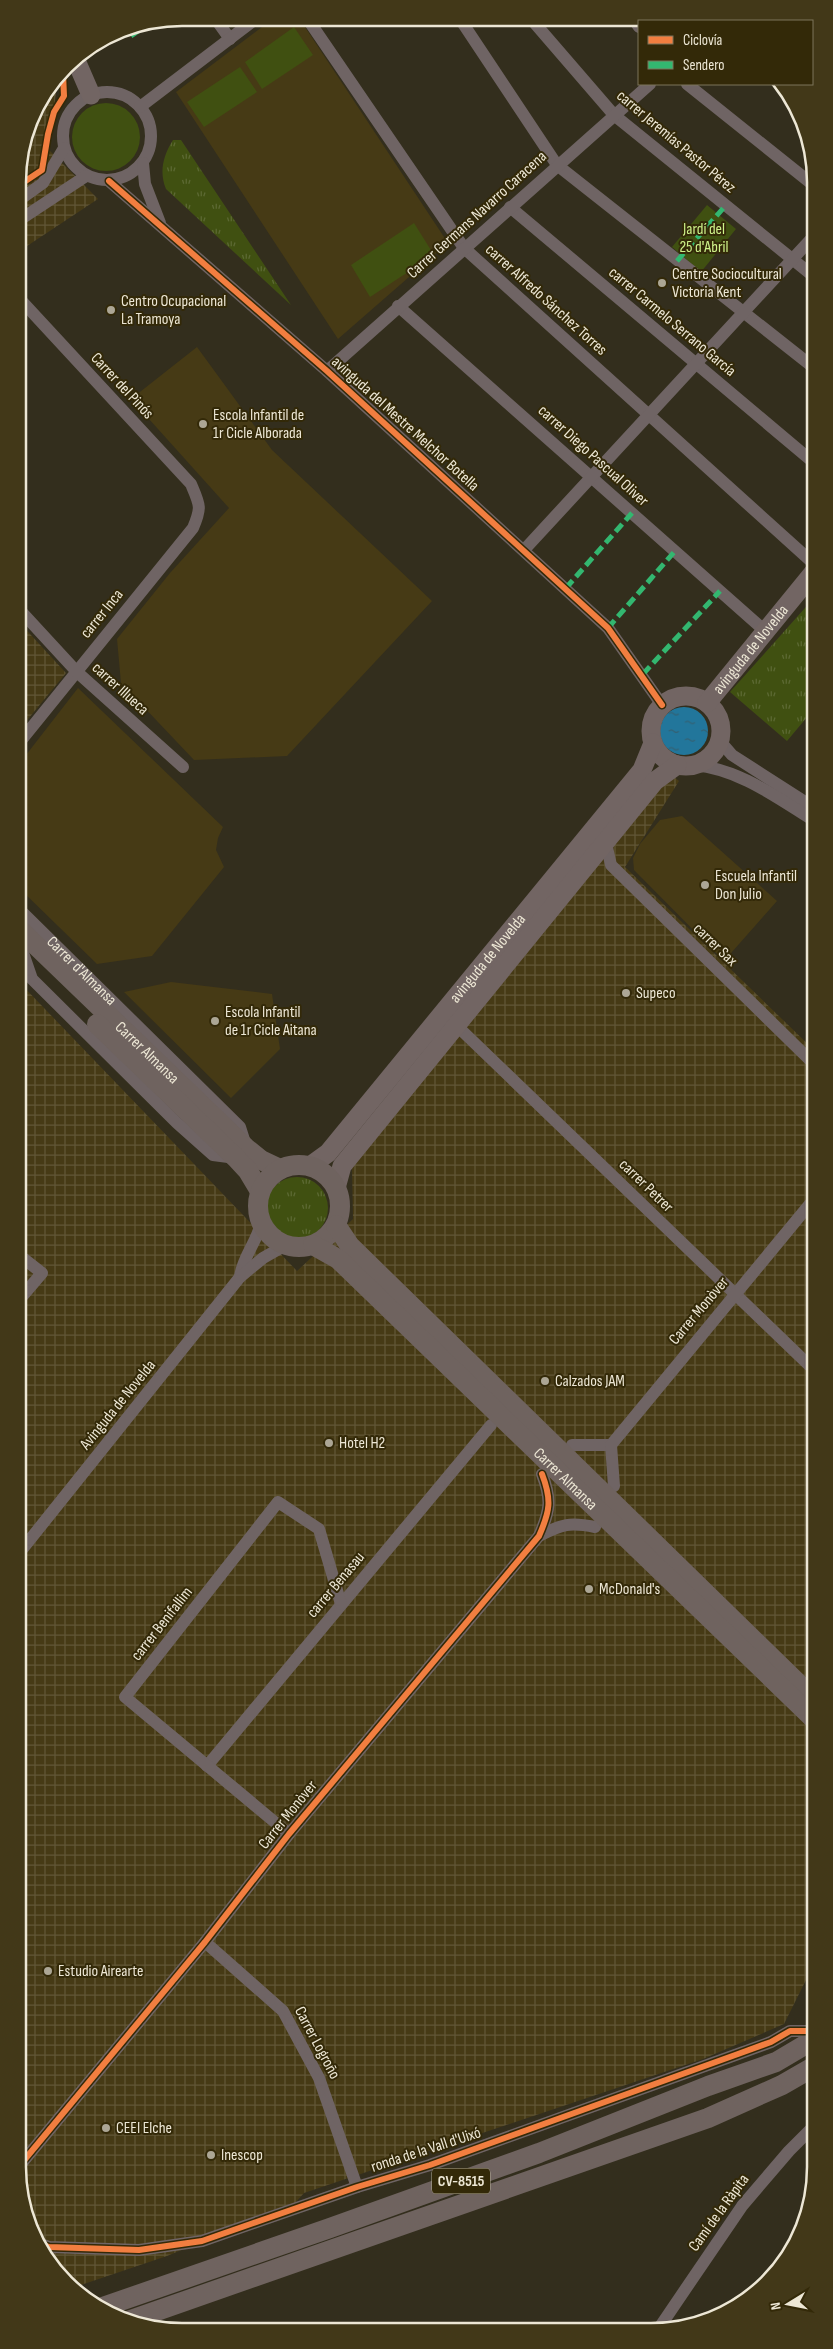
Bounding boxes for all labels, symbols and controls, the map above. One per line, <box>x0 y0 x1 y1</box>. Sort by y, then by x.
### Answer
legend <box>638 20 813 85</box>
text: Ciclovía <box>683 31 723 50</box>
text: Sendero <box>683 56 724 75</box>
street label: carrer Jeremías Pastor Pérez <box>613 87 740 198</box>
street label: Carrer Germans Navarro Caracena <box>403 147 551 283</box>
park label: Jardí del 25 d'Abril <box>680 220 729 257</box>
street label: carrer Alfredo Sánchez Torres <box>481 240 611 360</box>
street label: carrer Carmelo Serrano García <box>604 263 740 381</box>
place label: Centre Sociocultural Victoria Kent <box>672 265 782 302</box>
marker: Centre Sociocultural Victoria Kent <box>656 277 668 289</box>
place label: Centro Ocupacional La Tramoya <box>121 292 226 329</box>
marker: Centro Ocupacional La Tramoya <box>105 304 117 316</box>
street label: Carrer del Pinós <box>86 349 158 423</box>
street label: avinguda del Mestre Melchor Botella <box>327 353 483 495</box>
street label: carrer Diego Pascual Oliver <box>534 401 652 511</box>
place label: Escola Infantil de 1r Cicle Alborada <box>213 406 304 443</box>
marker: Escola Infantil de 1r Cicle Alborada <box>197 418 209 430</box>
street label: carrer Inca <box>77 586 127 642</box>
street label: avinguda de Novelda <box>709 601 793 698</box>
street label: carrer Illueca <box>88 659 152 719</box>
place label: Escuela Infantil Don Julio <box>715 867 797 904</box>
marker: Escuela Infantil Don Julio <box>699 879 711 891</box>
street label: avinguda de Novelda <box>446 910 530 1007</box>
street label: carrer Sax <box>689 919 741 971</box>
street label: Carrer d'Almansa <box>43 932 121 1009</box>
place label: Supeco <box>636 984 676 1003</box>
marker: Supeco <box>620 987 632 999</box>
place label: Escola Infantil de 1r Cicle Aitana <box>225 1003 317 1040</box>
marker: Escola Infantil de 1r Cicle Aitana <box>209 1015 221 1027</box>
street label: Carrer Almansa <box>111 1017 183 1088</box>
street label: carrer Petrer <box>615 1155 677 1217</box>
street label: Carrer Monòver <box>665 1273 733 1349</box>
street label: Avinguda de Novelda <box>75 1356 160 1454</box>
place label: Calzados JAM <box>555 1372 625 1391</box>
marker: Calzados JAM <box>539 1375 551 1387</box>
place label: Hotel H2 <box>339 1434 385 1453</box>
marker: Hotel H2 <box>323 1437 335 1449</box>
street label: Carrer Almansa <box>530 1444 601 1514</box>
street label: carrer Benasau <box>303 1548 369 1622</box>
place label: McDonald's <box>599 1580 661 1599</box>
street label: carrer Benifallim <box>127 1583 197 1665</box>
marker: McDonald's <box>583 1583 595 1595</box>
street label: Carrer Monòver <box>255 1777 322 1853</box>
place label: Estudio Airearte <box>58 1962 143 1981</box>
marker: Estudio Airearte <box>42 1965 54 1977</box>
street label: Carrer Logroño <box>290 2004 344 2082</box>
place label: CEEI Elche <box>116 2119 172 2138</box>
marker: CEEI Elche <box>100 2122 112 2134</box>
street label: ronda de la Vall d'Uixó <box>369 2123 483 2177</box>
place label: Inescop <box>221 2146 263 2165</box>
marker: Inescop <box>205 2149 217 2161</box>
road number: CV-8515 <box>432 2168 490 2194</box>
street label: Camí de la Ràpita <box>685 2171 753 2255</box>
north arrow <box>763 2279 813 2329</box>
text: N <box>767 2301 785 2311</box>

